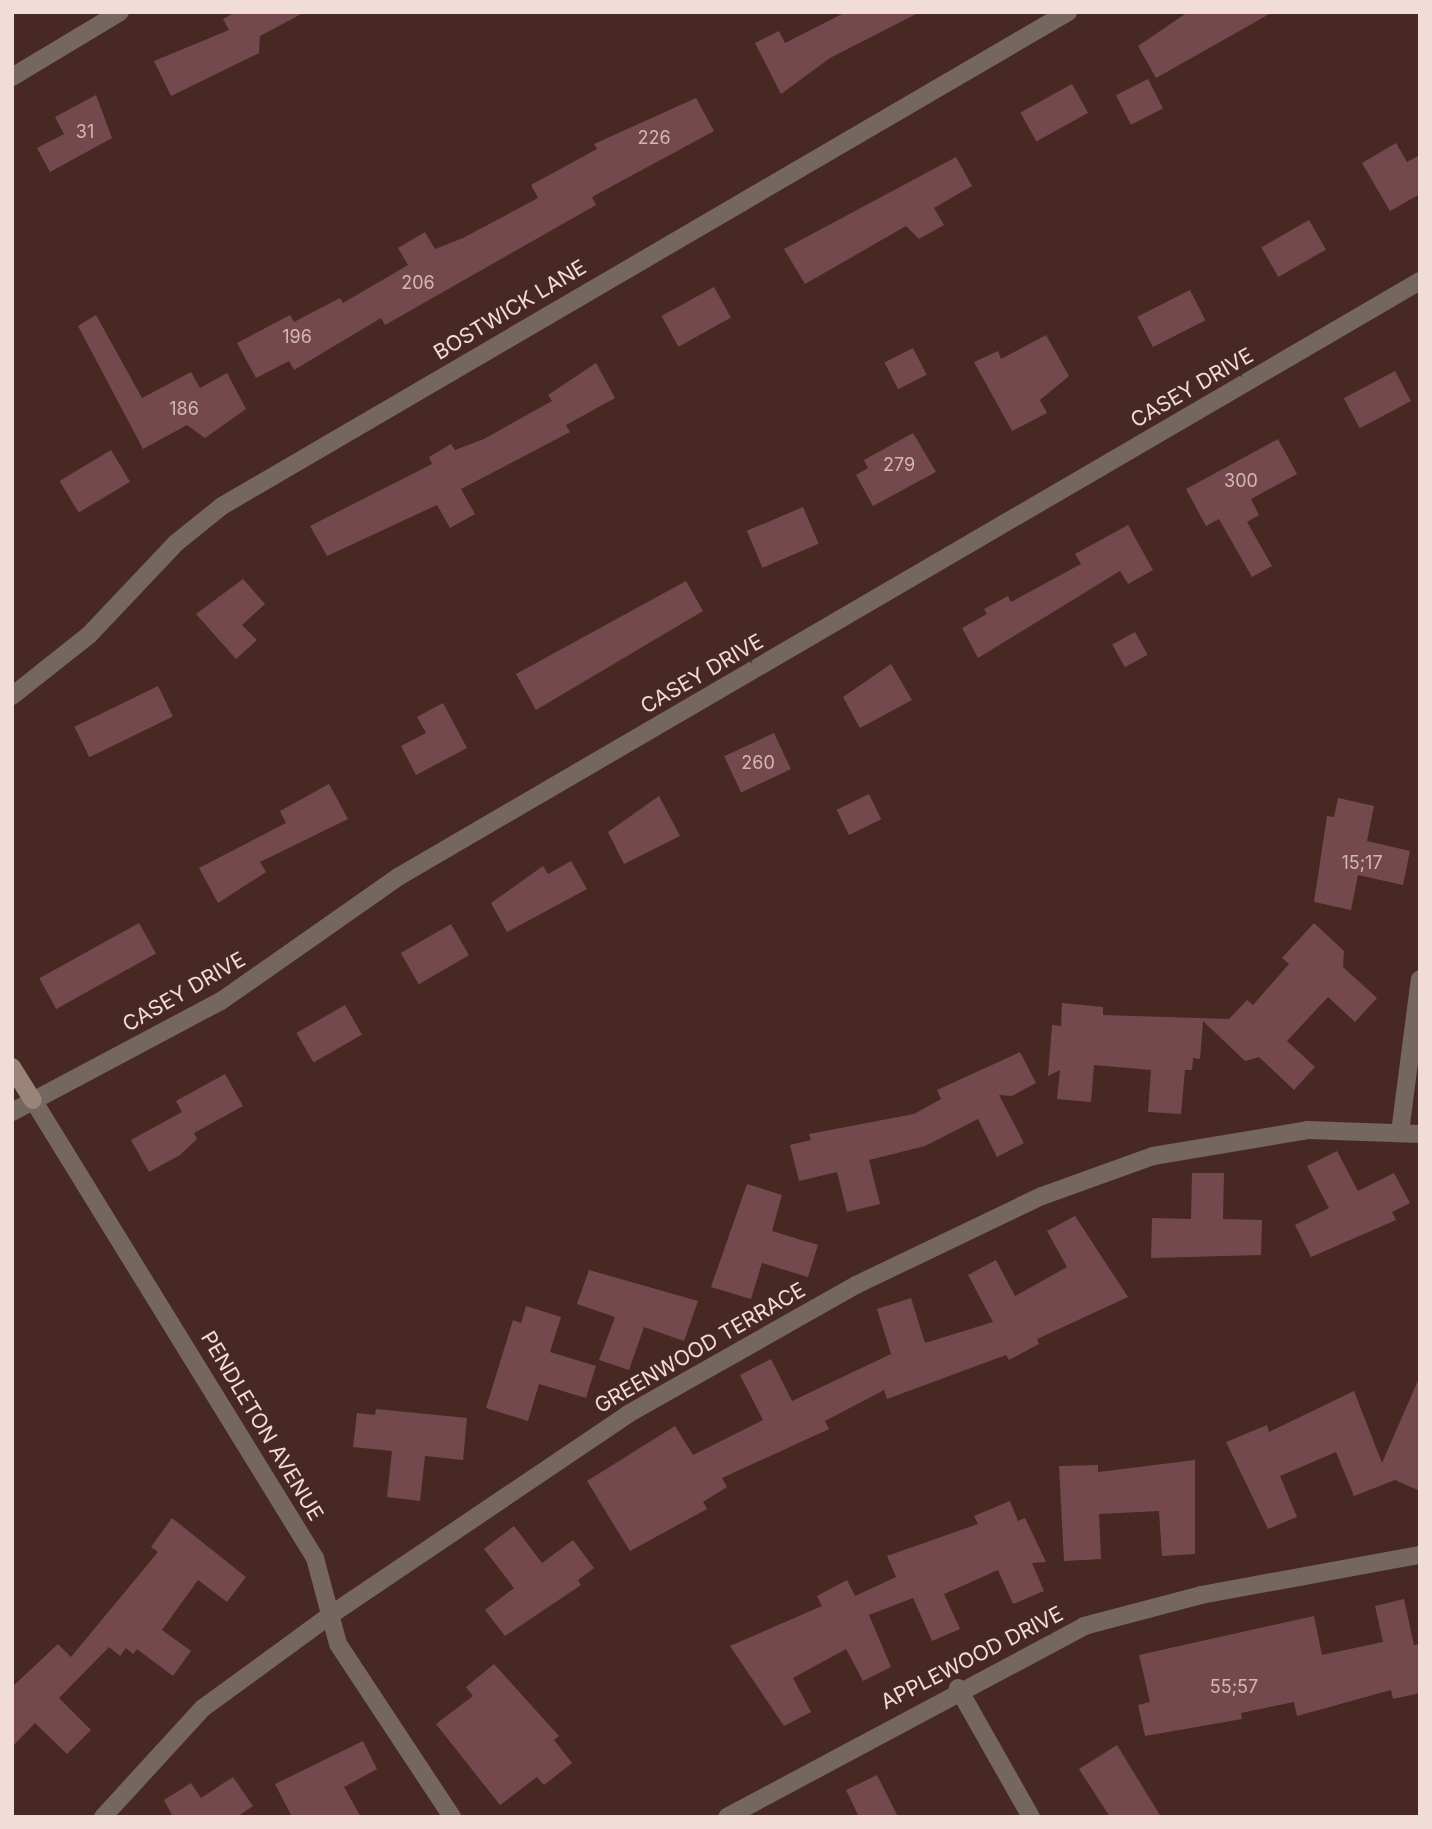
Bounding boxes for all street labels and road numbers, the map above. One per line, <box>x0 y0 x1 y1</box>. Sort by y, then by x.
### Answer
street label: BOSTWICK LANE <box>429 255 591 365</box>
street label: CASEY DRIVE <box>1126 343 1258 433</box>
street label: CASEY DRIVE <box>636 629 768 719</box>
street label: CASEY DRIVE <box>118 947 250 1037</box>
street label: GREENWOOD TERRACE <box>590 1277 810 1419</box>
street label: PENDLETON AVENUE <box>195 1327 329 1525</box>
street label: APPLEWOOD DRIVE <box>877 1601 1067 1715</box>

